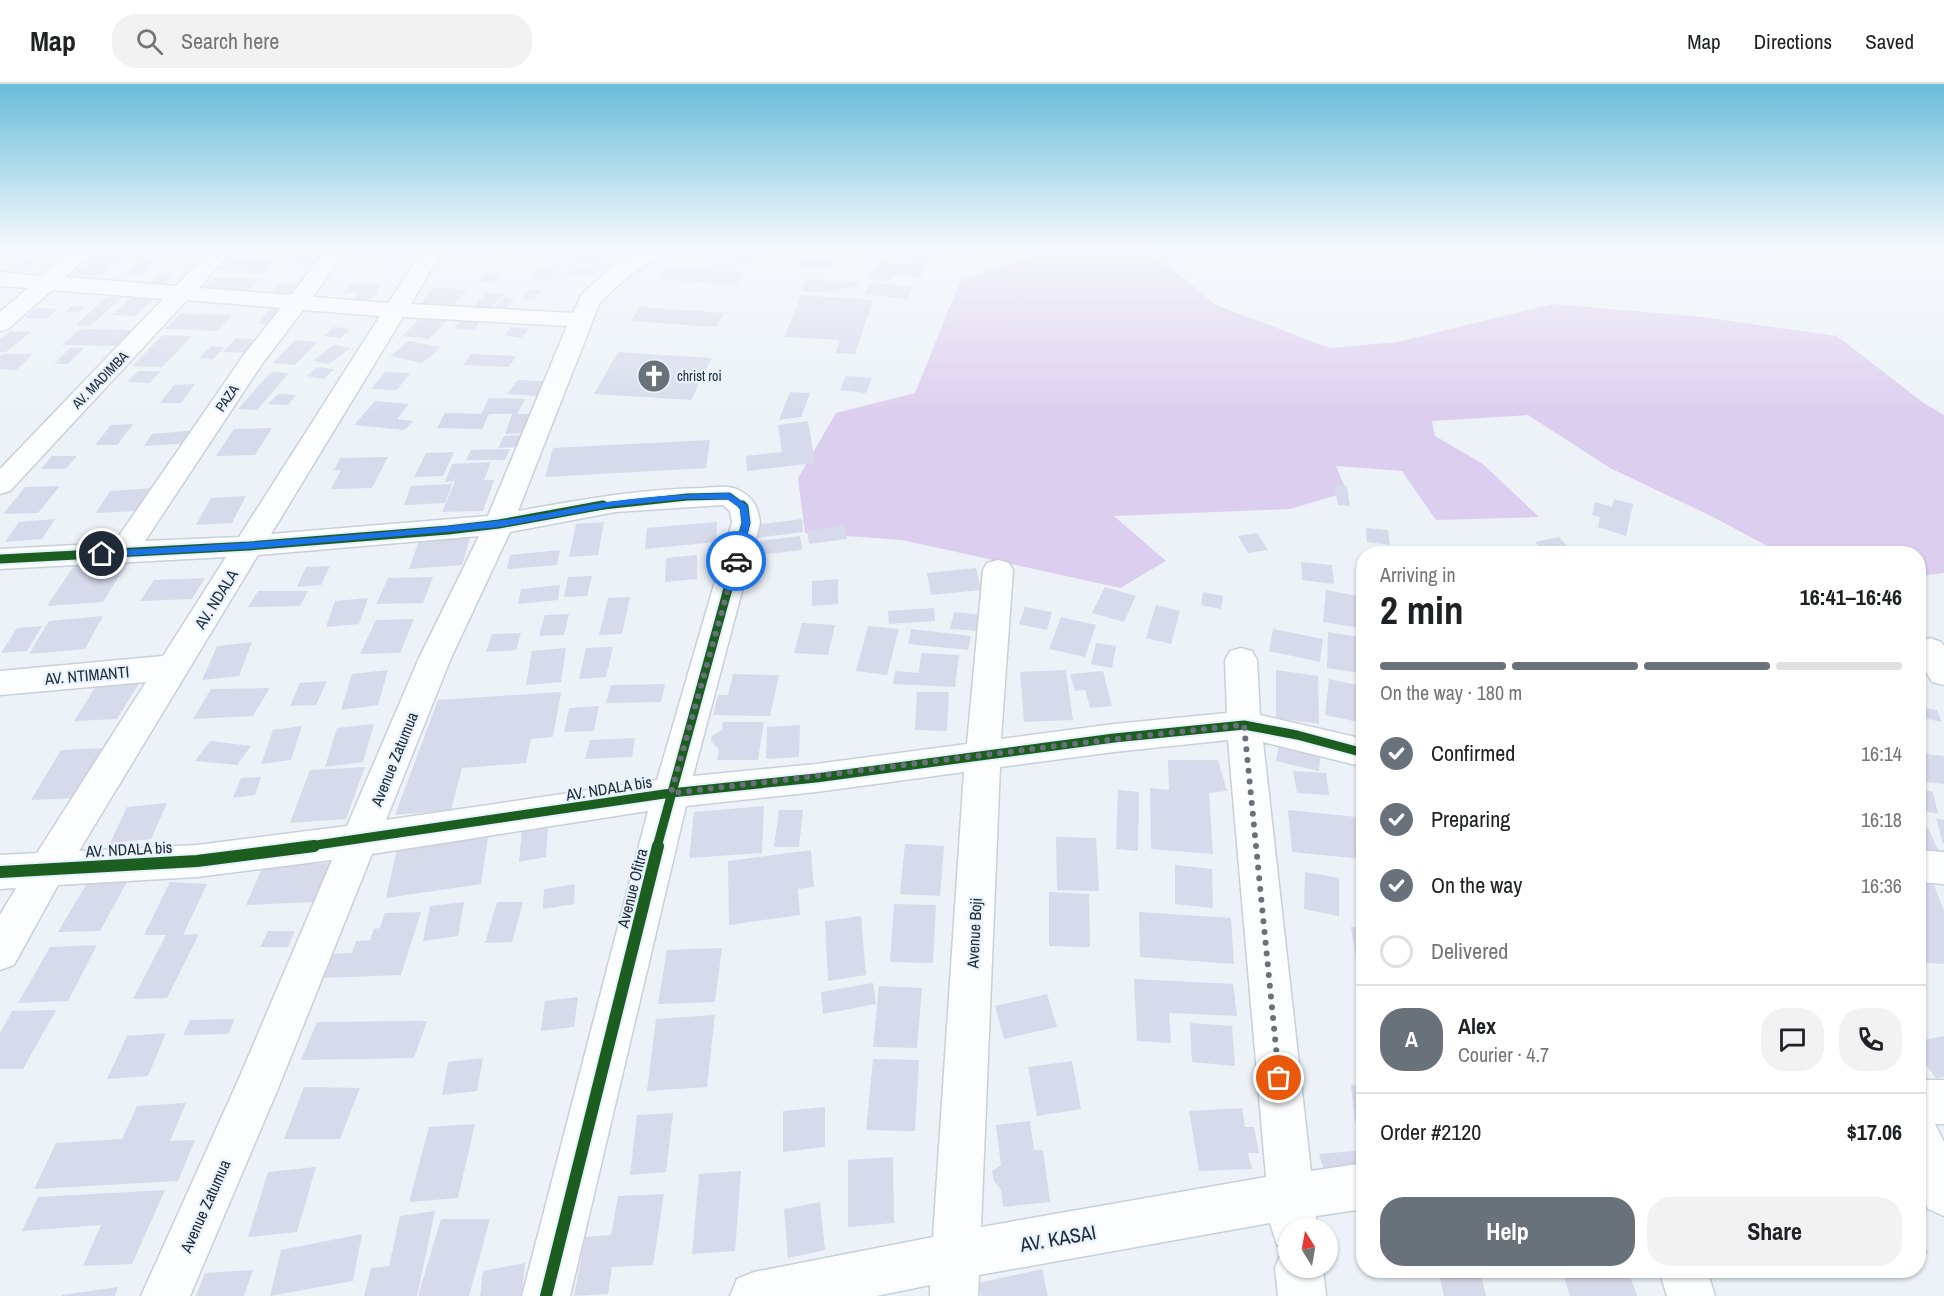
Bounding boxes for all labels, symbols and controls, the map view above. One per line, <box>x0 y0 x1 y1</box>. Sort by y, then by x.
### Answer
search box <box>112 14 532 68</box>
text: Map <box>30 22 76 60</box>
icon: search <box>133 25 166 58</box>
text: Search here <box>181 26 279 56</box>
text: Map <box>1687 27 1721 56</box>
text: Directions <box>1754 27 1832 56</box>
text: Saved <box>1865 27 1914 56</box>
street label: AV. MADIMBA <box>67 347 132 413</box>
church icon: christ roi <box>636 358 672 394</box>
place label: christ roi <box>677 367 722 385</box>
street label: PAZA <box>211 381 243 415</box>
pin <box>76 528 127 579</box>
courier <box>706 531 766 591</box>
icon: home <box>85 537 118 570</box>
icon: car <box>720 545 753 578</box>
text: Arriving in <box>1380 561 1456 588</box>
street label: AV. NDALA <box>189 565 243 634</box>
text: 16:41–16:46 <box>1800 582 1902 612</box>
text: 2 min <box>1380 584 1464 636</box>
street label: AV. NTIMANTI <box>43 660 130 690</box>
text: On the way · 180 m <box>1380 679 1522 706</box>
street label: Avenue Zatumua <box>365 708 423 810</box>
icon: check <box>1380 737 1413 770</box>
text: Confirmed <box>1431 738 1515 768</box>
text: 16:14 <box>1861 740 1902 767</box>
street label: AV. NDALA bis <box>563 770 654 806</box>
icon: check <box>1380 803 1413 836</box>
text: Preparing <box>1431 804 1510 834</box>
text: 16:18 <box>1861 806 1902 833</box>
street label: AV. NDALA bis <box>84 836 173 862</box>
street label: Avenue Ofitra <box>611 845 653 931</box>
icon: check <box>1380 869 1413 902</box>
text: On the way <box>1431 870 1522 900</box>
text: 16:36 <box>1861 872 1902 899</box>
street label: Avenue Boji <box>961 897 987 970</box>
text: Delivered <box>1431 936 1508 966</box>
button: chat <box>1761 1008 1824 1071</box>
button: phone <box>1839 1008 1902 1071</box>
text: Alex <box>1458 1011 1496 1041</box>
text: A <box>1405 1024 1418 1054</box>
text: Courier · 4.7 <box>1458 1041 1549 1068</box>
pin <box>1253 1052 1304 1103</box>
icon: bag <box>1262 1061 1295 1094</box>
text: Order #2120 <box>1380 1117 1481 1147</box>
text: $17.06 <box>1847 1117 1902 1147</box>
street label: Avenue Zatumua <box>174 1155 236 1257</box>
button: Help <box>1380 1197 1635 1266</box>
button: Share <box>1647 1197 1902 1266</box>
street label: AV. KASAI <box>1017 1218 1098 1258</box>
north arrow <box>1278 1218 1338 1278</box>
map controls <box>1278 1218 1338 1278</box>

